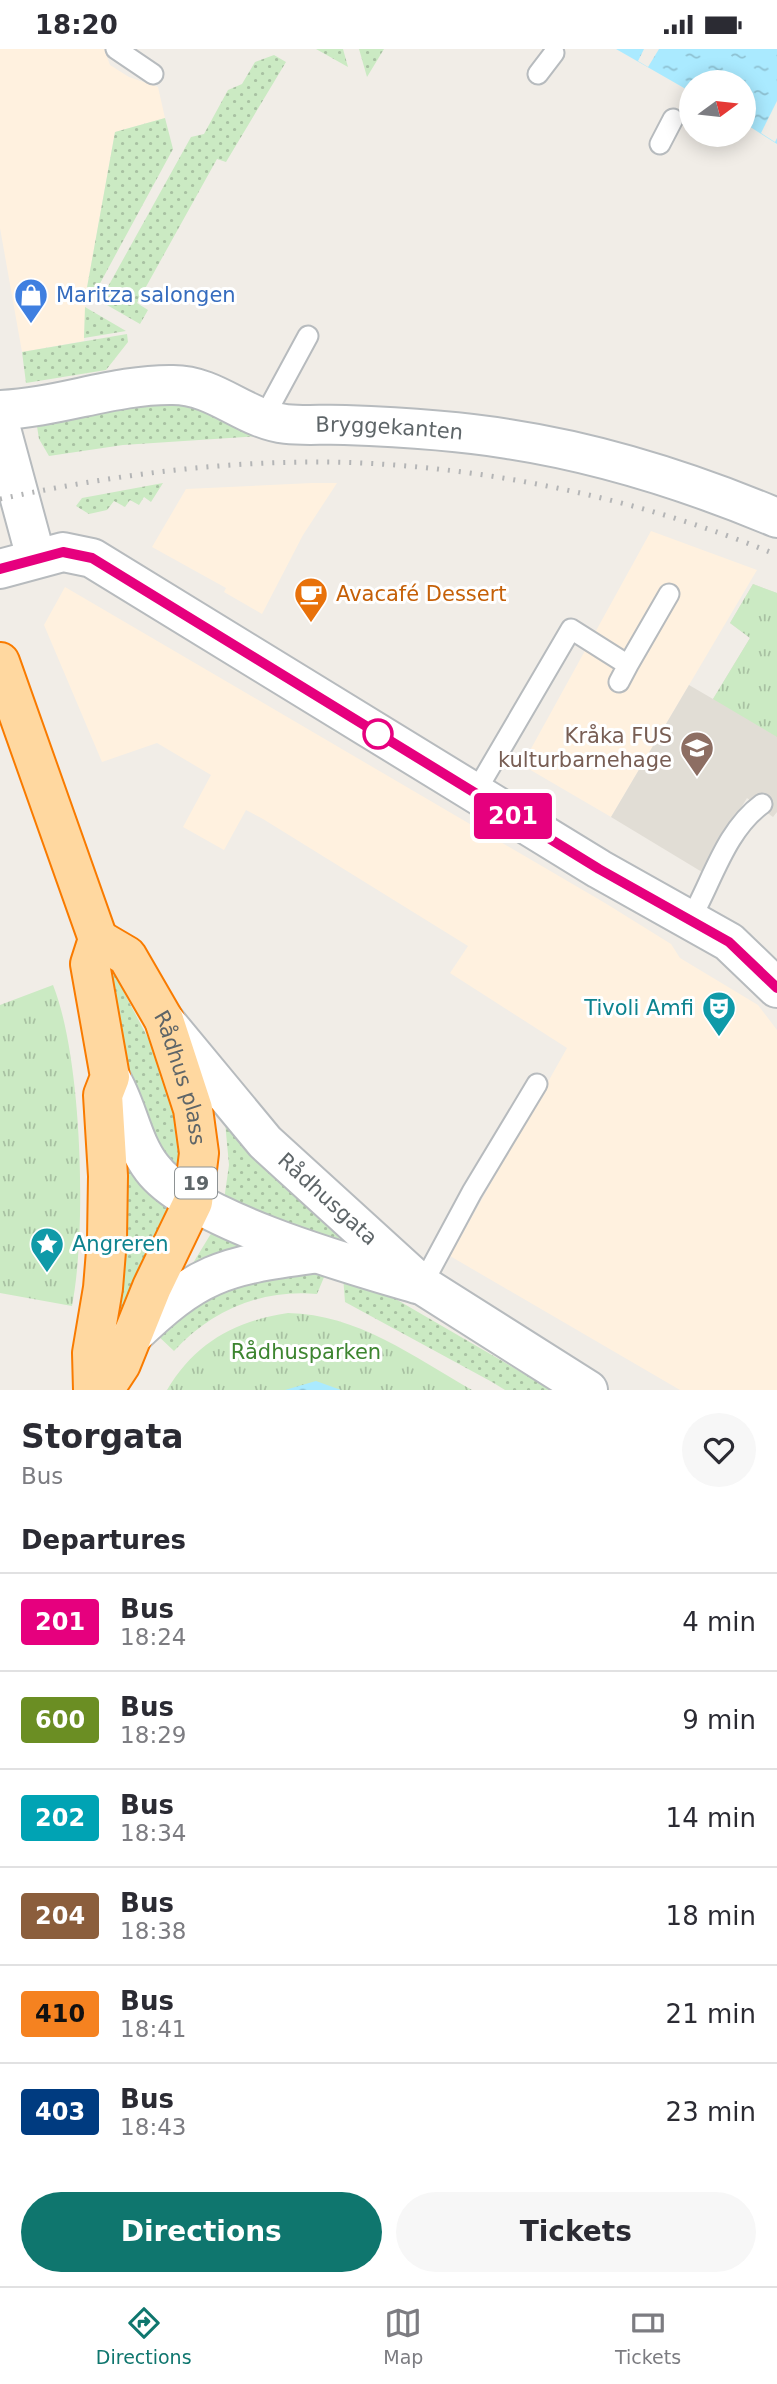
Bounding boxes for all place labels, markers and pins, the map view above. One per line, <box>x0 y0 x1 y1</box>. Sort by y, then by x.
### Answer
shop icon: Maritza salongen <box>12 276 50 325</box>
place label: Maritza salongen <box>56 283 236 307</box>
cafe icon: Avacafé Dessert <box>292 575 330 624</box>
place label: Avacafé Dessert <box>336 582 507 606</box>
unlabelled marker <box>363 719 393 749</box>
place label: Kråka FUS kulturbarnehage <box>498 723 672 772</box>
school or university icon: Kråka FUS kulturbarnehage <box>678 729 716 778</box>
theatre icon: Tivoli Amfi <box>700 989 738 1038</box>
place label: Tivoli Amfi <box>583 996 694 1020</box>
place icon: Angreren <box>28 1225 66 1274</box>
place label: Angreren <box>72 1232 169 1256</box>

